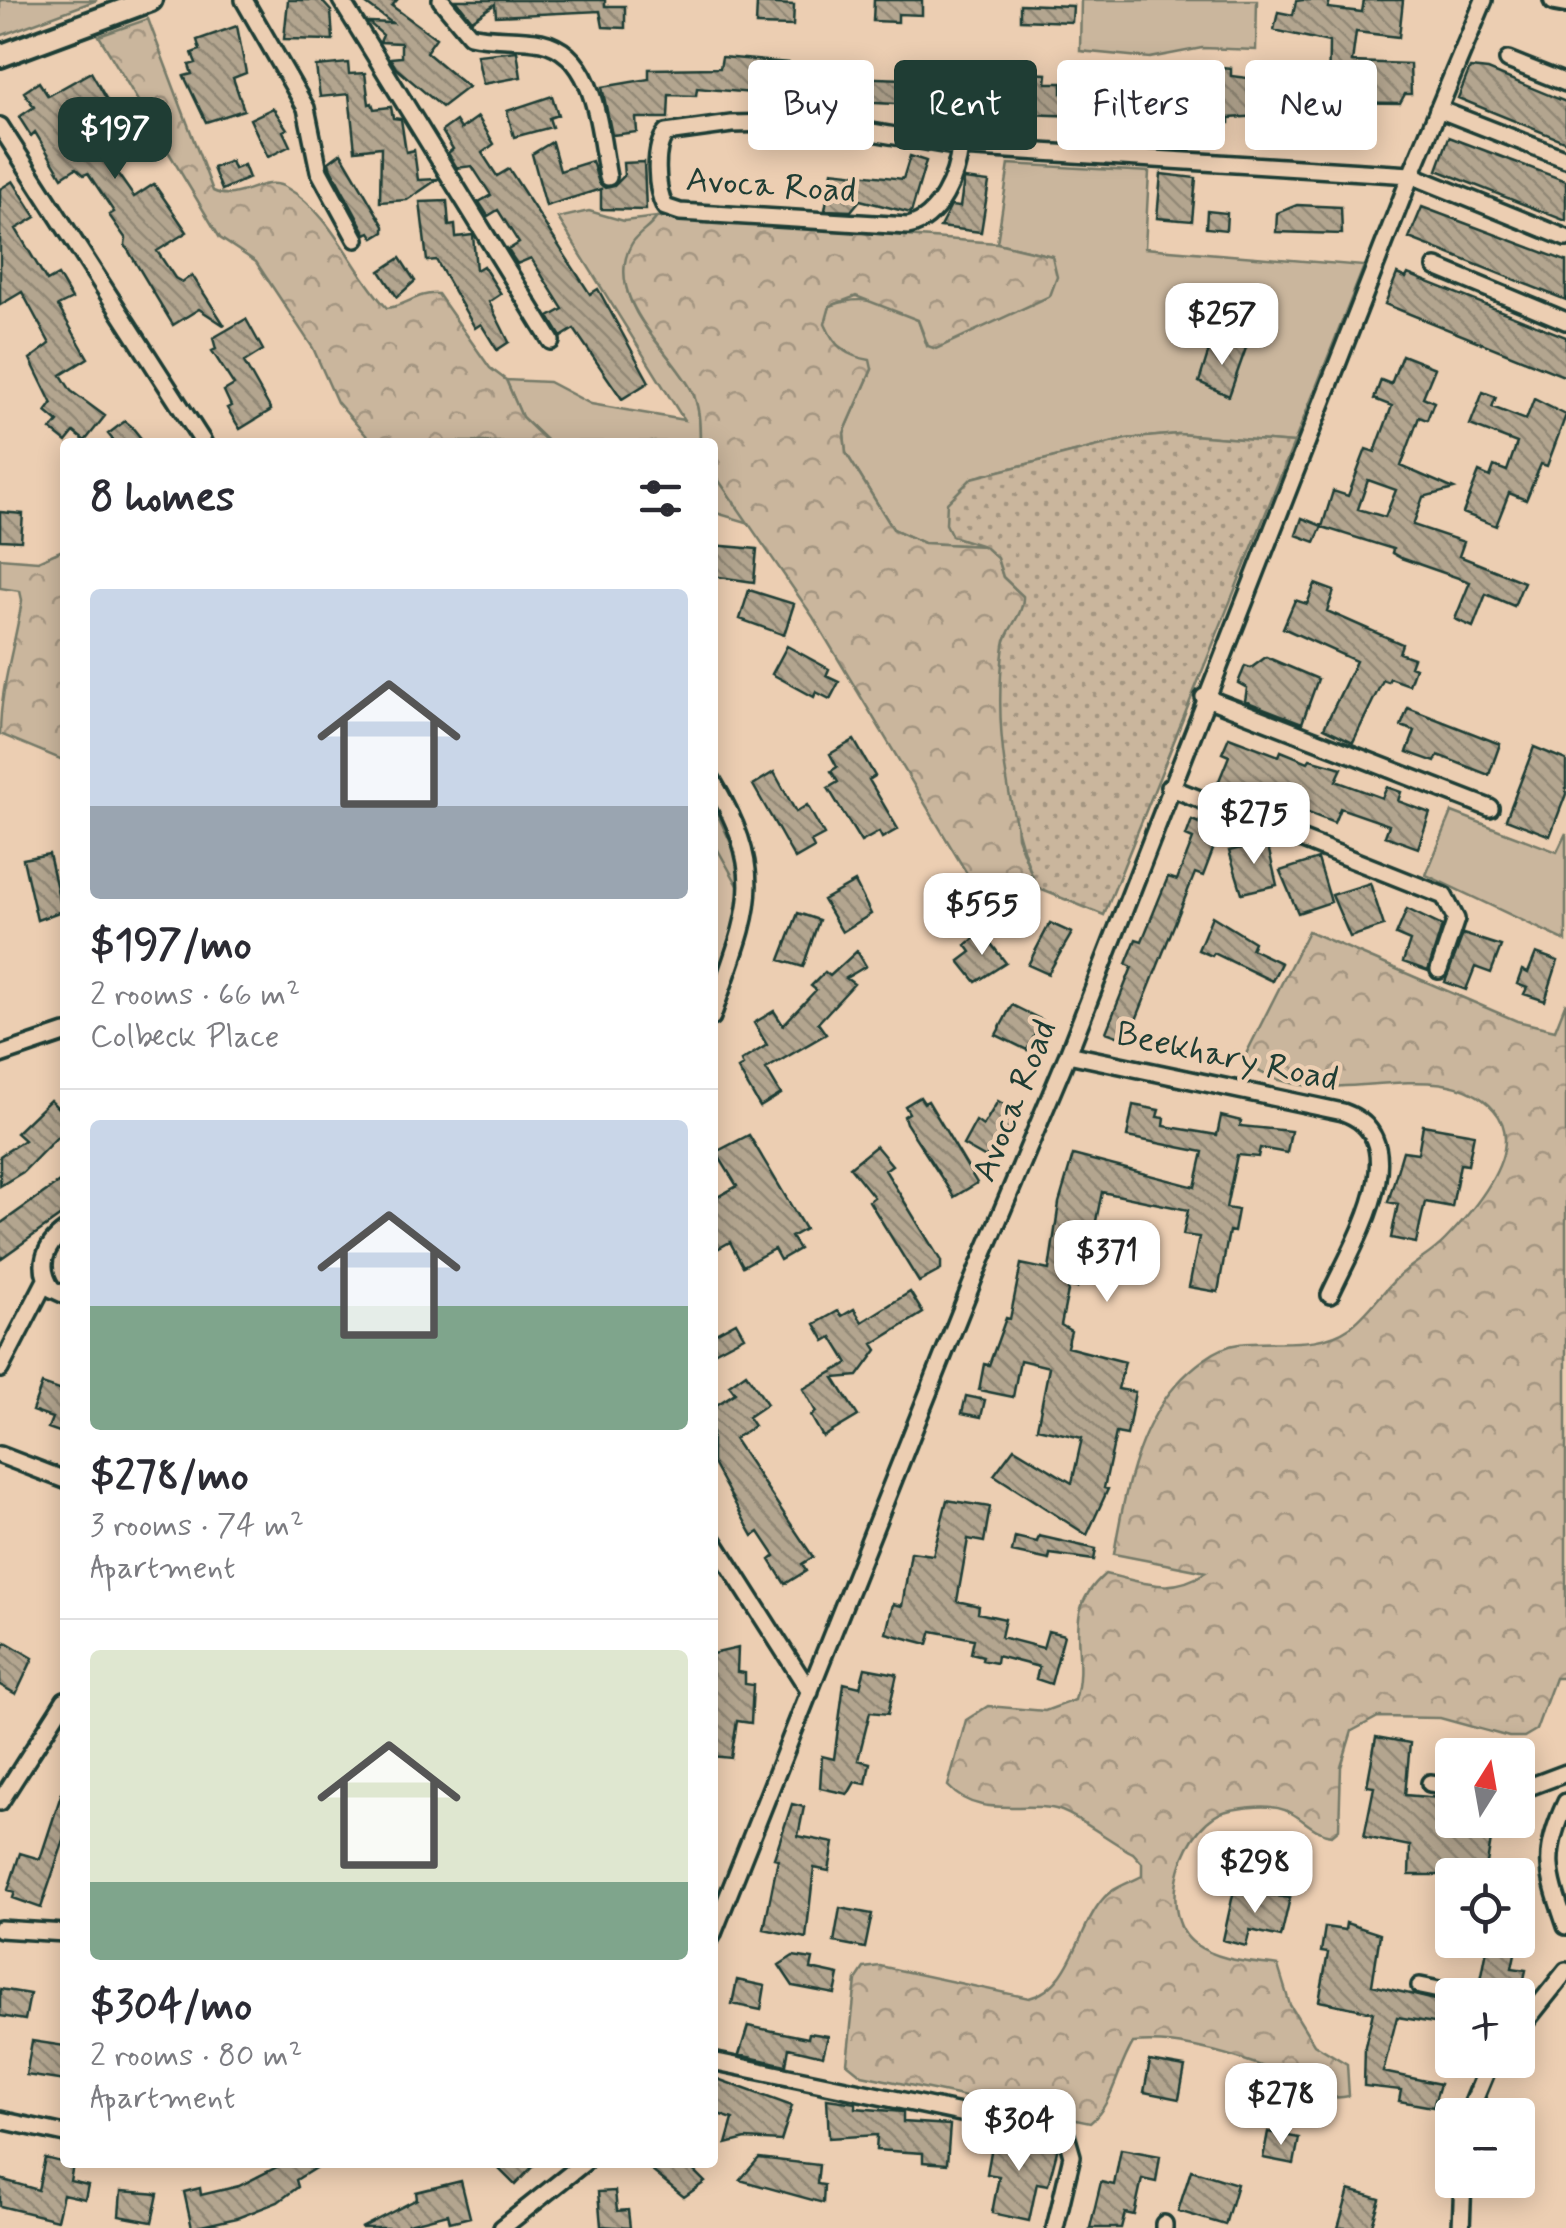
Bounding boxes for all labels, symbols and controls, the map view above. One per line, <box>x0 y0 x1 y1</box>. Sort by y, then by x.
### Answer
chip: Buy <box>748 60 874 150</box>
chip: Rent <box>894 60 1037 150</box>
chip: Filters <box>1057 60 1225 150</box>
chip: New <box>1245 60 1377 150</box>
pin: $197 <box>56 97 174 182</box>
text: $197 <box>80 108 150 150</box>
street label: Avoca Road <box>684 157 858 215</box>
pin: $257 <box>1163 283 1281 368</box>
text: $257 <box>1187 294 1257 336</box>
text: 8 homes <box>90 471 235 526</box>
icon: filters <box>633 471 688 526</box>
icon: home <box>299 654 479 834</box>
pin: $275 <box>1195 782 1313 867</box>
text: $275 <box>1220 793 1288 835</box>
pin: $555 <box>923 873 1041 958</box>
text: $555 <box>946 884 1018 926</box>
text: $197/mo <box>90 919 252 974</box>
text: 2 rooms · 66 m² <box>90 974 300 1016</box>
street label: Beekhary Road <box>1112 1011 1342 1103</box>
street label: Avoca Road <box>962 1013 1068 1189</box>
text: Colbeck Place <box>90 1016 279 1058</box>
icon: home <box>299 1185 479 1365</box>
pin: $371 <box>1048 1220 1166 1305</box>
text: $371 <box>1076 1231 1138 1273</box>
text: $278/mo <box>90 1450 249 1505</box>
text: 3 rooms · 74 m² <box>90 1505 304 1547</box>
text: Apartment <box>90 1547 235 1589</box>
icon: home <box>299 1715 479 1895</box>
north arrow <box>1435 1738 1535 1838</box>
map controls <box>1435 1738 1535 2198</box>
pin: $298 <box>1196 1831 1314 1916</box>
text: $298 <box>1220 1842 1290 1884</box>
button: locate <box>1435 1858 1535 1958</box>
button: + <box>1435 1978 1535 2078</box>
text: $304/mo <box>90 1980 252 2035</box>
text: 2 rooms · 80 m² <box>90 2035 303 2077</box>
pin: $278 <box>1222 2063 1340 2148</box>
text: $278 <box>1247 2074 1315 2116</box>
text: Apartment <box>90 2077 235 2119</box>
pin: $304 <box>960 2089 1078 2174</box>
button: − <box>1435 2098 1535 2198</box>
text: $304 <box>984 2100 1054 2142</box>

